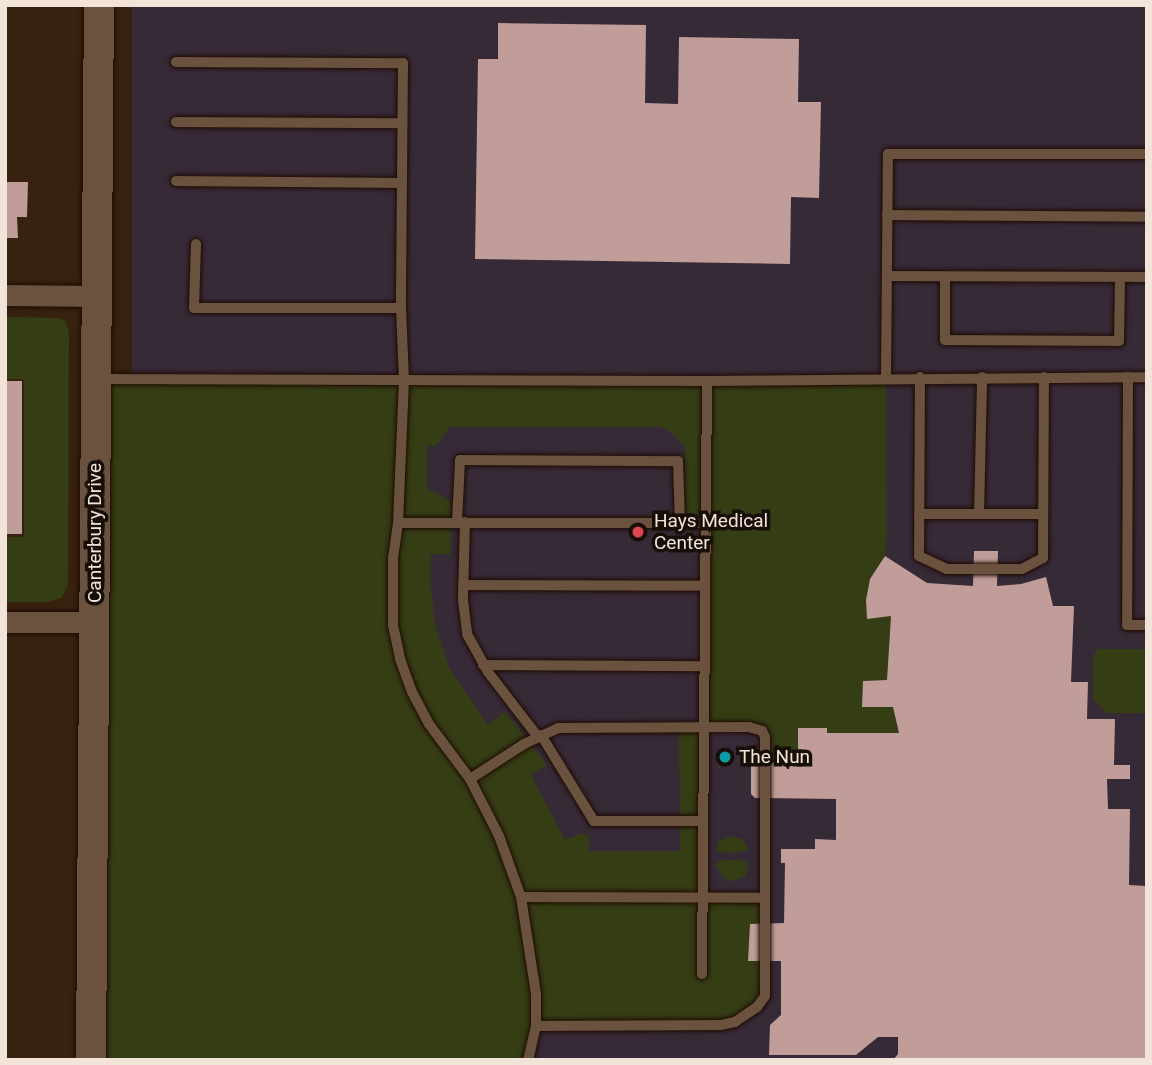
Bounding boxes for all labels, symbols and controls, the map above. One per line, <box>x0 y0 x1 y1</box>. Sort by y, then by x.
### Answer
street label: Canterbury Drive <box>84 463 106 603</box>
place label: Hays Medical Center <box>654 510 768 554</box>
marker: Hays Medical Center <box>628 522 648 542</box>
place label: The Nun <box>739 746 810 768</box>
marker: The Nun <box>717 749 733 765</box>

